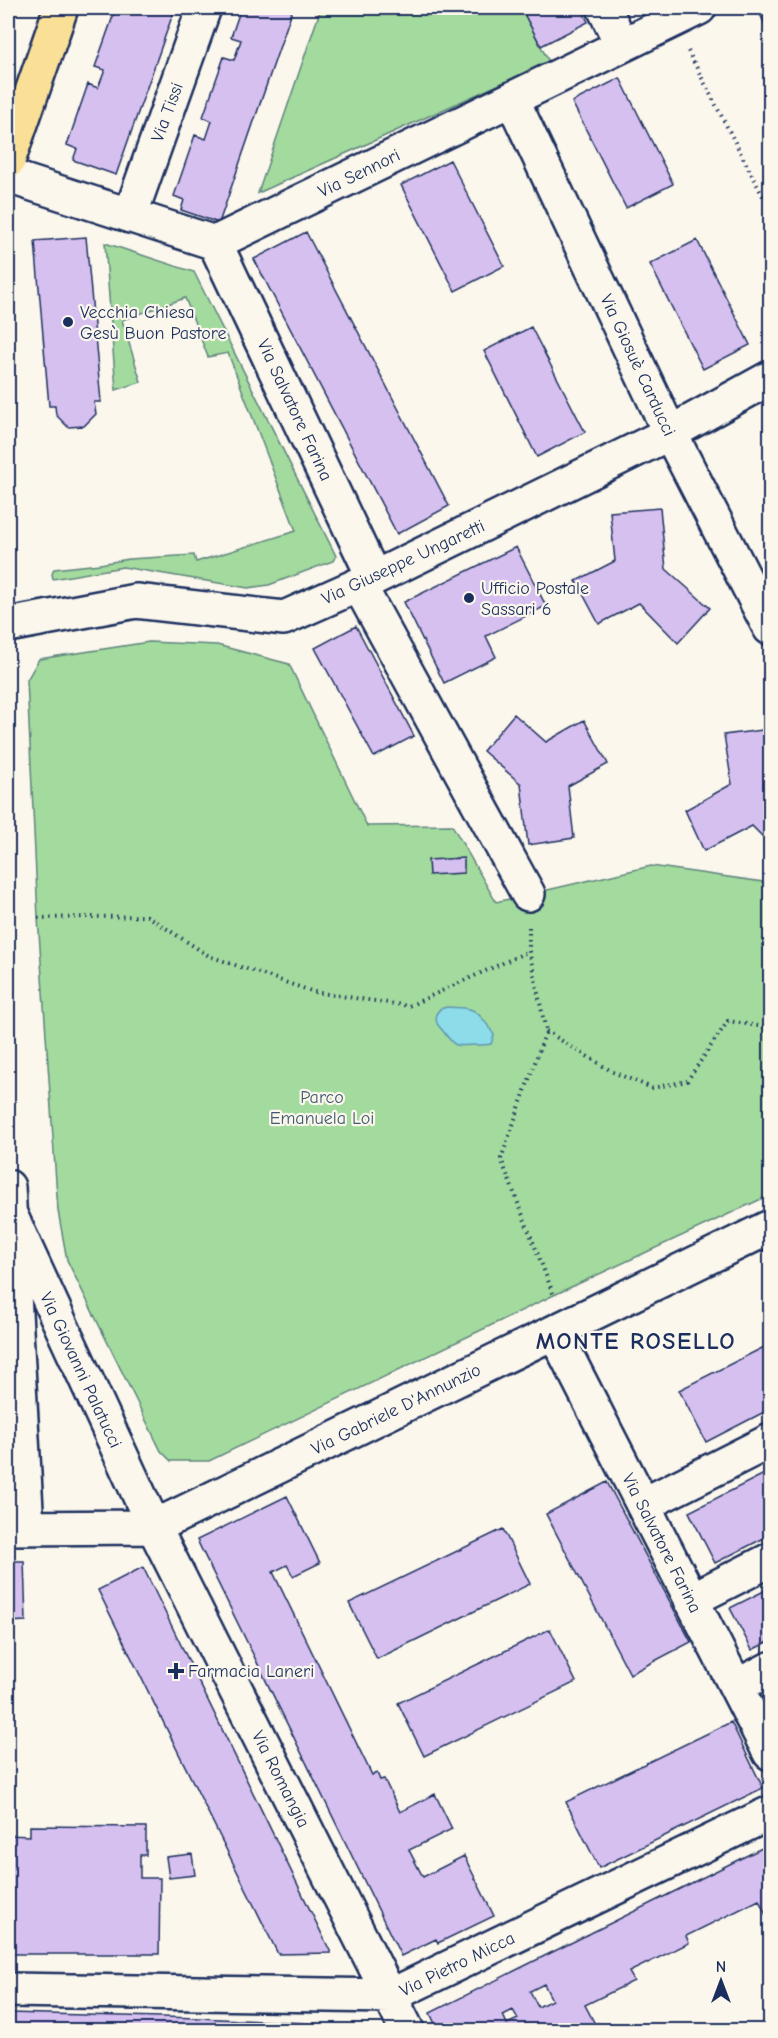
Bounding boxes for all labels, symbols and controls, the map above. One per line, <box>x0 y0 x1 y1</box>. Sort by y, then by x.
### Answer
street label: Via Tissi <box>147 80 188 145</box>
street label: Via Sennori <box>315 145 404 202</box>
street label: Via Giosuè Carducci <box>595 291 680 440</box>
place label: Vecchia Chiesa Gesù Buon Pastore <box>80 302 227 344</box>
marker: Vecchia Chiesa Gesù Buon Pastore <box>61 315 75 329</box>
street label: Via Salvatore Farina <box>253 336 337 484</box>
street label: Via Giuseppe Ungaretti <box>318 515 488 609</box>
place label: Ufficio Postale Sassari 6 <box>481 578 589 620</box>
marker: Ufficio Postale Sassari 6 <box>462 591 476 605</box>
park label: Parco Emanuela Loi <box>270 1087 374 1129</box>
street label: Via Giovanni Palatucci <box>35 1289 126 1451</box>
district label: MONTE ROSELLO <box>536 1327 736 1355</box>
street label: Via Gabriele D'Annunzio <box>308 1359 484 1460</box>
street label: Via Salvatore Farina <box>617 1470 706 1616</box>
place label: Farmacia Laneri <box>188 1661 314 1682</box>
marker: Farmacia Laneri <box>169 1664 183 1678</box>
street label: Via Romangia <box>247 1727 314 1831</box>
street label: Via Pietro Micca <box>396 1927 518 2001</box>
north arrow <box>691 1951 751 2011</box>
text: N <box>716 1958 726 1976</box>

